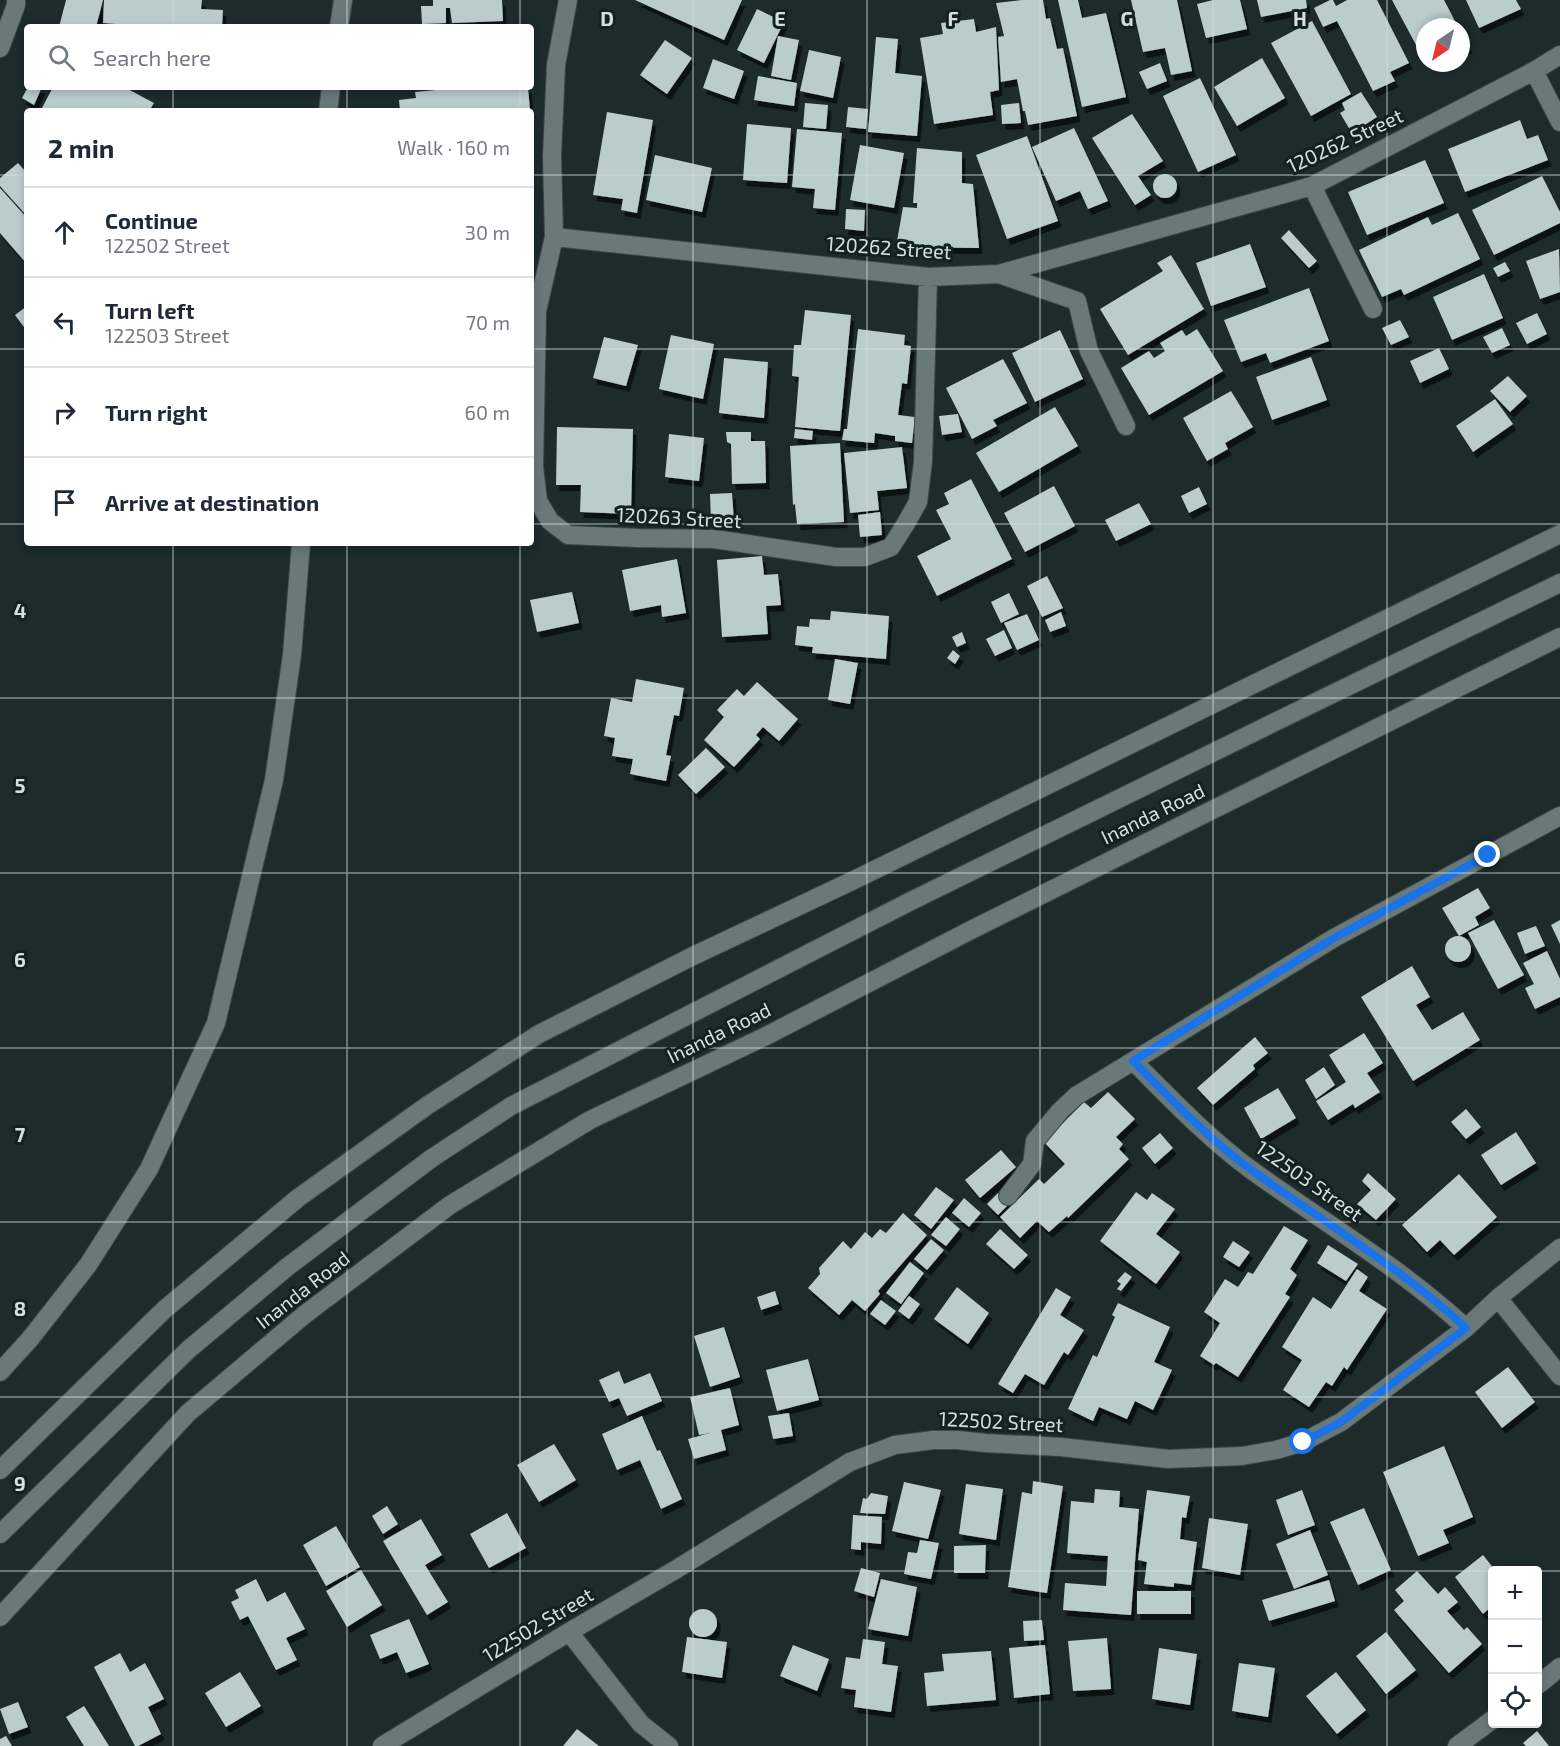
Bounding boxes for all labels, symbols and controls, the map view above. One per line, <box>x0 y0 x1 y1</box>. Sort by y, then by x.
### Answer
text: D <box>600 6 614 30</box>
text: E <box>774 6 786 30</box>
text: F <box>947 6 959 30</box>
text: G <box>1121 6 1133 30</box>
text: H <box>1293 6 1307 30</box>
north arrow <box>1416 18 1470 72</box>
search box <box>24 24 534 90</box>
icon: search <box>45 41 78 74</box>
text: Search here <box>93 44 211 70</box>
street label: 120262 Street <box>1283 103 1407 177</box>
text: 2 min <box>48 132 114 163</box>
text: Walk · 160 m <box>397 135 510 159</box>
text: Continue <box>105 207 198 233</box>
icon: ahead <box>48 216 81 249</box>
text: 30 m <box>465 220 510 244</box>
street label: 120262 Street <box>826 231 953 263</box>
text: 122502 Street <box>105 233 230 257</box>
text: Turn left <box>105 297 194 323</box>
icon: left <box>48 306 81 339</box>
text: 70 m <box>466 310 510 334</box>
text: 122503 Street <box>105 323 229 347</box>
icon: right <box>48 396 81 429</box>
text: Turn right <box>105 399 207 425</box>
text: 60 m <box>465 400 510 424</box>
icon: arrive <box>48 486 81 519</box>
text: Arrive at destination <box>105 489 319 515</box>
street label: 120263 Street <box>616 502 743 532</box>
text: 4 <box>14 598 27 622</box>
text: 5 <box>14 773 26 797</box>
street label: Inanda Road <box>1097 778 1208 849</box>
route end <box>1474 841 1500 867</box>
text: 6 <box>14 947 26 971</box>
street label: Inanda Road <box>663 997 774 1068</box>
text: 7 <box>15 1122 26 1146</box>
street label: 122503 Street <box>1252 1135 1368 1226</box>
street label: Inanda Road <box>251 1245 354 1333</box>
text: 8 <box>14 1296 26 1320</box>
street label: 122502 Street <box>938 1406 1064 1436</box>
route start <box>1289 1428 1315 1454</box>
text: 9 <box>14 1471 26 1495</box>
map controls <box>1488 1566 1542 1728</box>
button: + <box>1488 1566 1542 1620</box>
street label: 122502 Street <box>478 1582 597 1666</box>
button: − <box>1488 1620 1542 1674</box>
button: locate <box>1488 1674 1542 1728</box>

